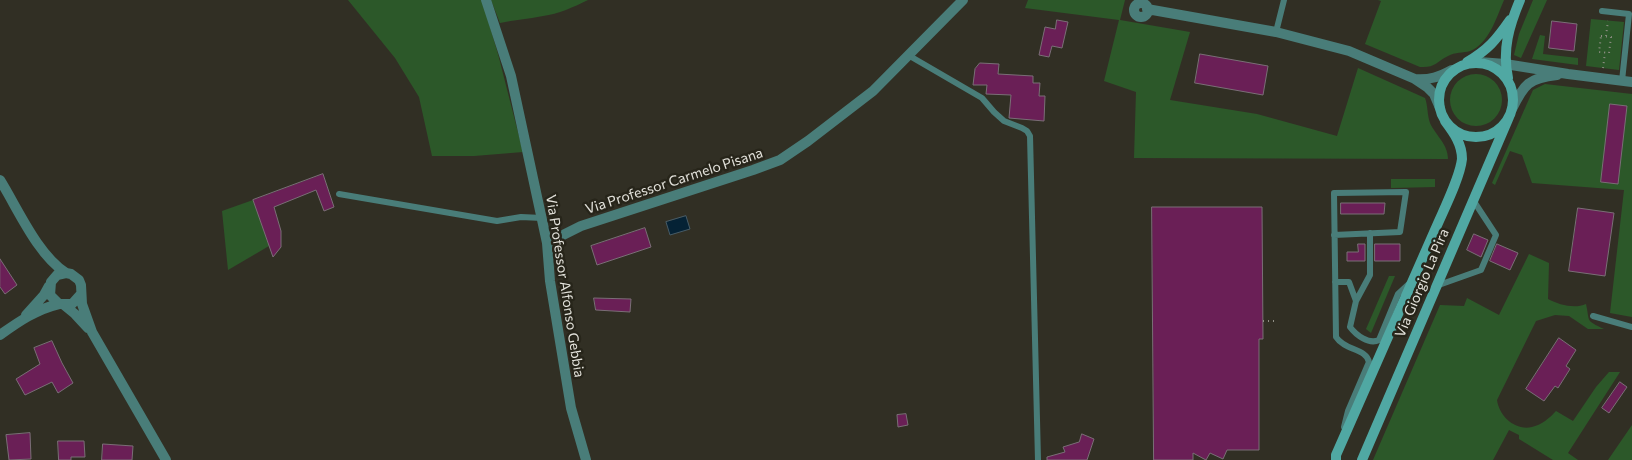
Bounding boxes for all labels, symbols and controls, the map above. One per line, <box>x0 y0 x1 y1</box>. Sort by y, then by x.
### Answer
street label: Via Professor Carmelo Pisana <box>583 144 765 218</box>
street label: Via Professor Alfonso Gebbia <box>542 193 588 379</box>
street label: Via Giorgio La Pira <box>1392 226 1452 340</box>

